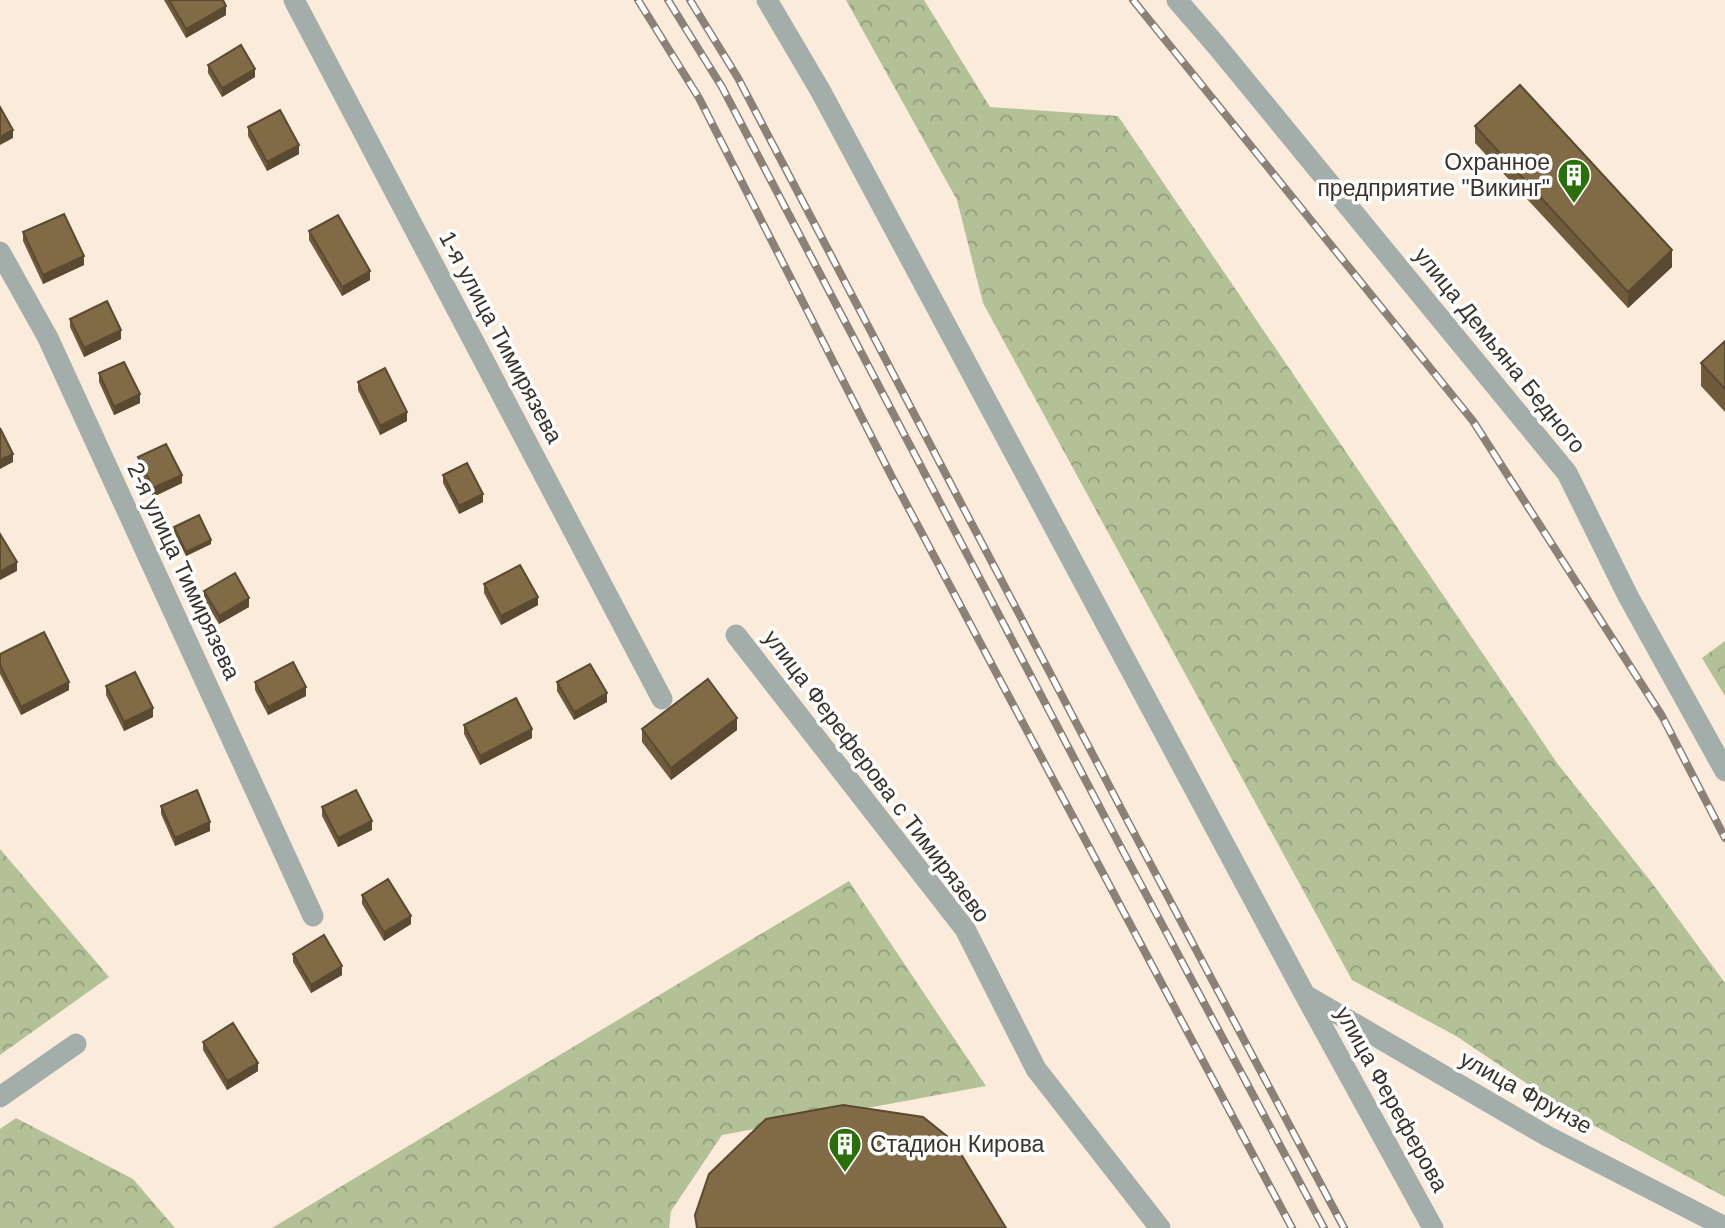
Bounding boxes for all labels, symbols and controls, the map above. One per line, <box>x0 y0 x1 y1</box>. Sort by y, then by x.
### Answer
place label: Охранное предприятие "Викинг" <box>1317 149 1550 201</box>
building icon: Охранное предприятие "Викинг" <box>1555 156 1593 205</box>
street label: 1-я улица Тимирязева <box>434 227 568 448</box>
street label: улица Демьяна Бедного <box>1409 242 1591 458</box>
street label: 2-я улица Тимирязева <box>122 458 246 684</box>
street label: улица Фереферова с Тимирязево <box>759 625 995 927</box>
street label: улица Фереферова <box>1330 1002 1454 1196</box>
street label: улица Фрунзе <box>1455 1045 1597 1139</box>
building icon: Стадион Кирова <box>826 1125 864 1174</box>
place label: Стадион Кирова <box>870 1131 1045 1157</box>

